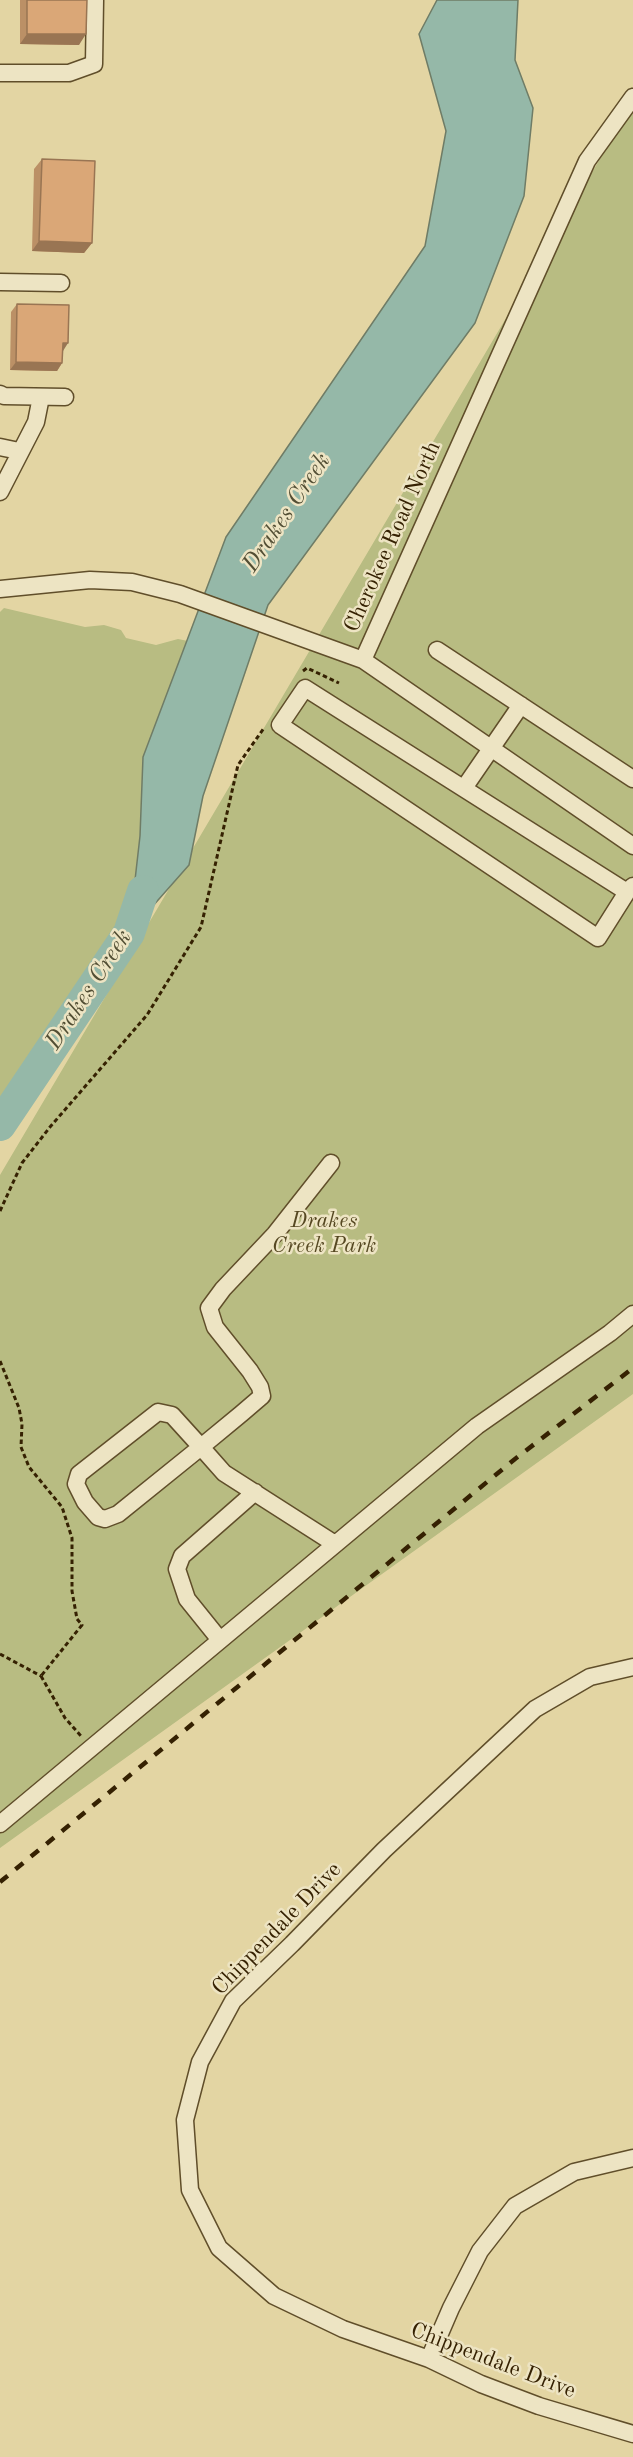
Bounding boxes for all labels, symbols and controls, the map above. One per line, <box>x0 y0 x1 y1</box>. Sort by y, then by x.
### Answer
street label: Cherokee Road North <box>339 437 447 637</box>
water label: Drakes Creek <box>237 448 337 578</box>
water label: Drakes Creek <box>39 925 139 1055</box>
park label: Drakes Creek Park <box>272 1208 376 1260</box>
street label: Chippendale Drive <box>207 1857 347 2001</box>
street label: Chippendale Drive <box>407 2317 579 2405</box>

